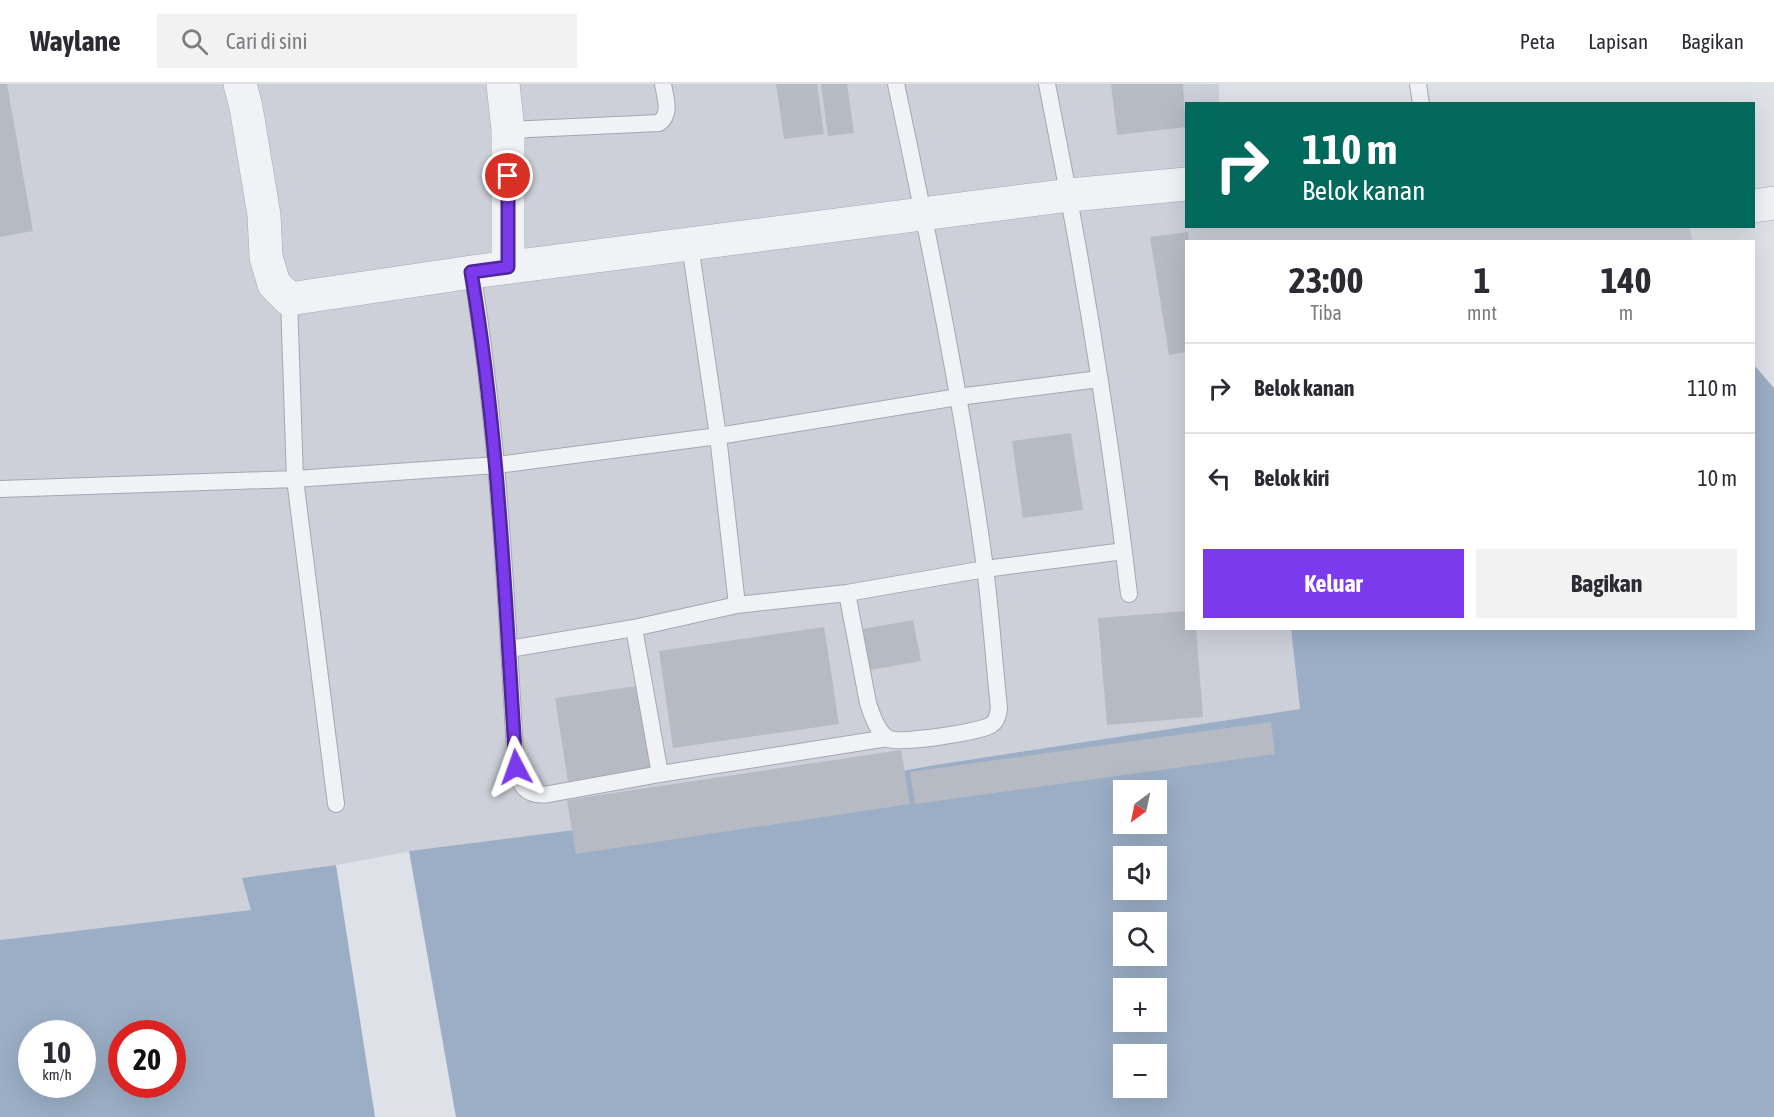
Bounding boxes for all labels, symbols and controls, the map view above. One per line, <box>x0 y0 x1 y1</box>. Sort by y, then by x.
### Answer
search box <box>157 14 577 68</box>
text: Waylane <box>30 25 121 57</box>
icon: search <box>178 25 211 58</box>
text: Cari di sini <box>226 28 308 54</box>
text: Peta <box>1520 29 1555 53</box>
text: Lapisan <box>1588 29 1648 53</box>
text: Bagikan <box>1681 29 1744 53</box>
text: 110 m <box>1302 125 1397 173</box>
icon: right <box>1203 126 1281 204</box>
pin <box>482 150 533 201</box>
icon: arrive <box>491 159 524 192</box>
text: Belok kanan <box>1302 175 1425 206</box>
text: 23:00 <box>1289 259 1363 301</box>
text: 1 <box>1474 259 1490 301</box>
text: 140 <box>1601 259 1651 301</box>
text: Tiba <box>1310 301 1342 324</box>
text: mnt <box>1467 301 1497 324</box>
text: m <box>1619 301 1633 324</box>
icon: right <box>1203 372 1236 405</box>
text: Belok kanan <box>1254 375 1355 401</box>
text: 110 m <box>1687 375 1737 401</box>
icon: left <box>1203 462 1236 495</box>
text: Belok kiri <box>1254 465 1329 491</box>
text: 10 m <box>1697 465 1737 491</box>
button: Keluar <box>1203 549 1464 618</box>
button: Bagikan <box>1476 549 1737 618</box>
position arrow <box>484 735 548 799</box>
north arrow <box>1113 780 1167 834</box>
map controls <box>1113 780 1167 1098</box>
button: sound <box>1113 846 1167 900</box>
button: search <box>1113 912 1167 966</box>
button: + <box>1113 978 1167 1032</box>
speed limit sign: 20 <box>108 1020 186 1098</box>
text: 10 <box>43 1035 71 1069</box>
button: − <box>1113 1044 1167 1098</box>
text: km/h <box>42 1066 72 1083</box>

